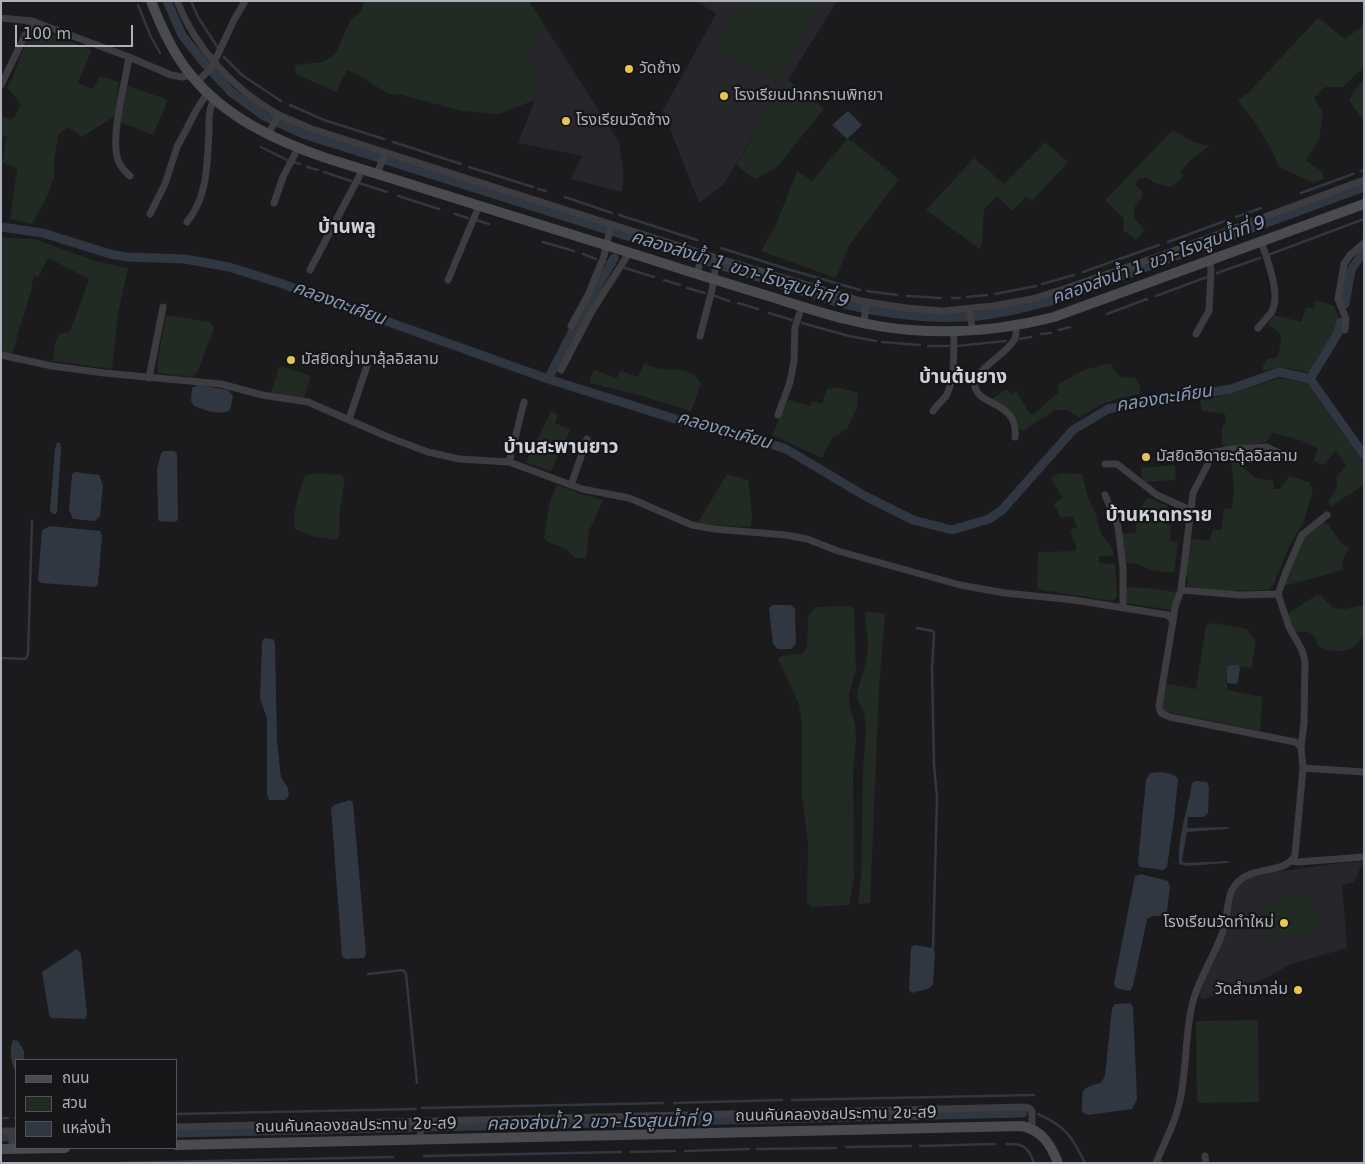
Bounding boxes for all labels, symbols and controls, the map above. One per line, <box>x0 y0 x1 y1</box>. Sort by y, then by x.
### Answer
scale bar <box>18 15 135 47</box>
text: 100 m <box>23 25 71 43</box>
place label: วัดช้าง <box>639 59 681 79</box>
marker: วัดช้าง <box>623 63 635 75</box>
place label: โรงเรียนปากกรานพิทยา <box>734 86 883 106</box>
marker: โรงเรียนปากกรานพิทยา <box>718 90 730 102</box>
place label: โรงเรียนวัดช้าง <box>576 111 670 131</box>
marker: โรงเรียนวัดช้าง <box>560 115 572 127</box>
water label: คลองส่งน้ำ 1 ขวา-โรงสูบน้ำที่ 9 <box>1049 212 1269 310</box>
district label: บ้านพลู <box>318 217 376 239</box>
water label: คลองส่งน้ำ 1 ขวา-โรงสูบน้ำที่ 9 <box>629 227 851 313</box>
water label: คลองตะเคียน <box>290 277 388 331</box>
place label: มัสยิดญ่ามาลุ้ลอิสลาม <box>301 350 439 370</box>
marker: มัสยิดญ่ามาลุ้ลอิสลาม <box>285 354 297 366</box>
district label: บ้านต้นยาง <box>919 367 1007 389</box>
water label: คลองตะเคียน <box>1115 381 1213 417</box>
water label: คลองตะเคียน <box>675 407 773 455</box>
district label: บ้านสะพานยาว <box>503 437 619 459</box>
place label: มัสยิดฮิดายะตุ้ลอิสลาม <box>1156 447 1298 467</box>
marker: มัสยิดฮิดายะตุ้ลอิสลาม <box>1140 451 1152 463</box>
district label: บ้านหาดทราย <box>1106 505 1212 527</box>
place label: โรงเรียนวัดทำใหม่ <box>1163 913 1274 933</box>
marker: โรงเรียนวัดทำใหม่ <box>1278 917 1290 929</box>
place label: วัดสำเภาล่ม <box>1215 980 1288 1000</box>
marker: วัดสำเภาล่ม <box>1292 984 1304 996</box>
legend <box>15 1059 178 1149</box>
text: ถนน <box>62 1069 89 1087</box>
text: สวน <box>62 1094 87 1112</box>
street label: ถนนคันคลองชลประทาน 2ข-ส9 <box>735 1104 937 1126</box>
water label: คลองส่งน้ำ 2 ขวา-โรงสูบน้ำที่ 9 <box>487 1110 713 1136</box>
street label: ถนนคันคลองชลประทาน 2ข-ส9 <box>255 1115 457 1137</box>
text: แหล่งน้ำ <box>62 1119 111 1137</box>

